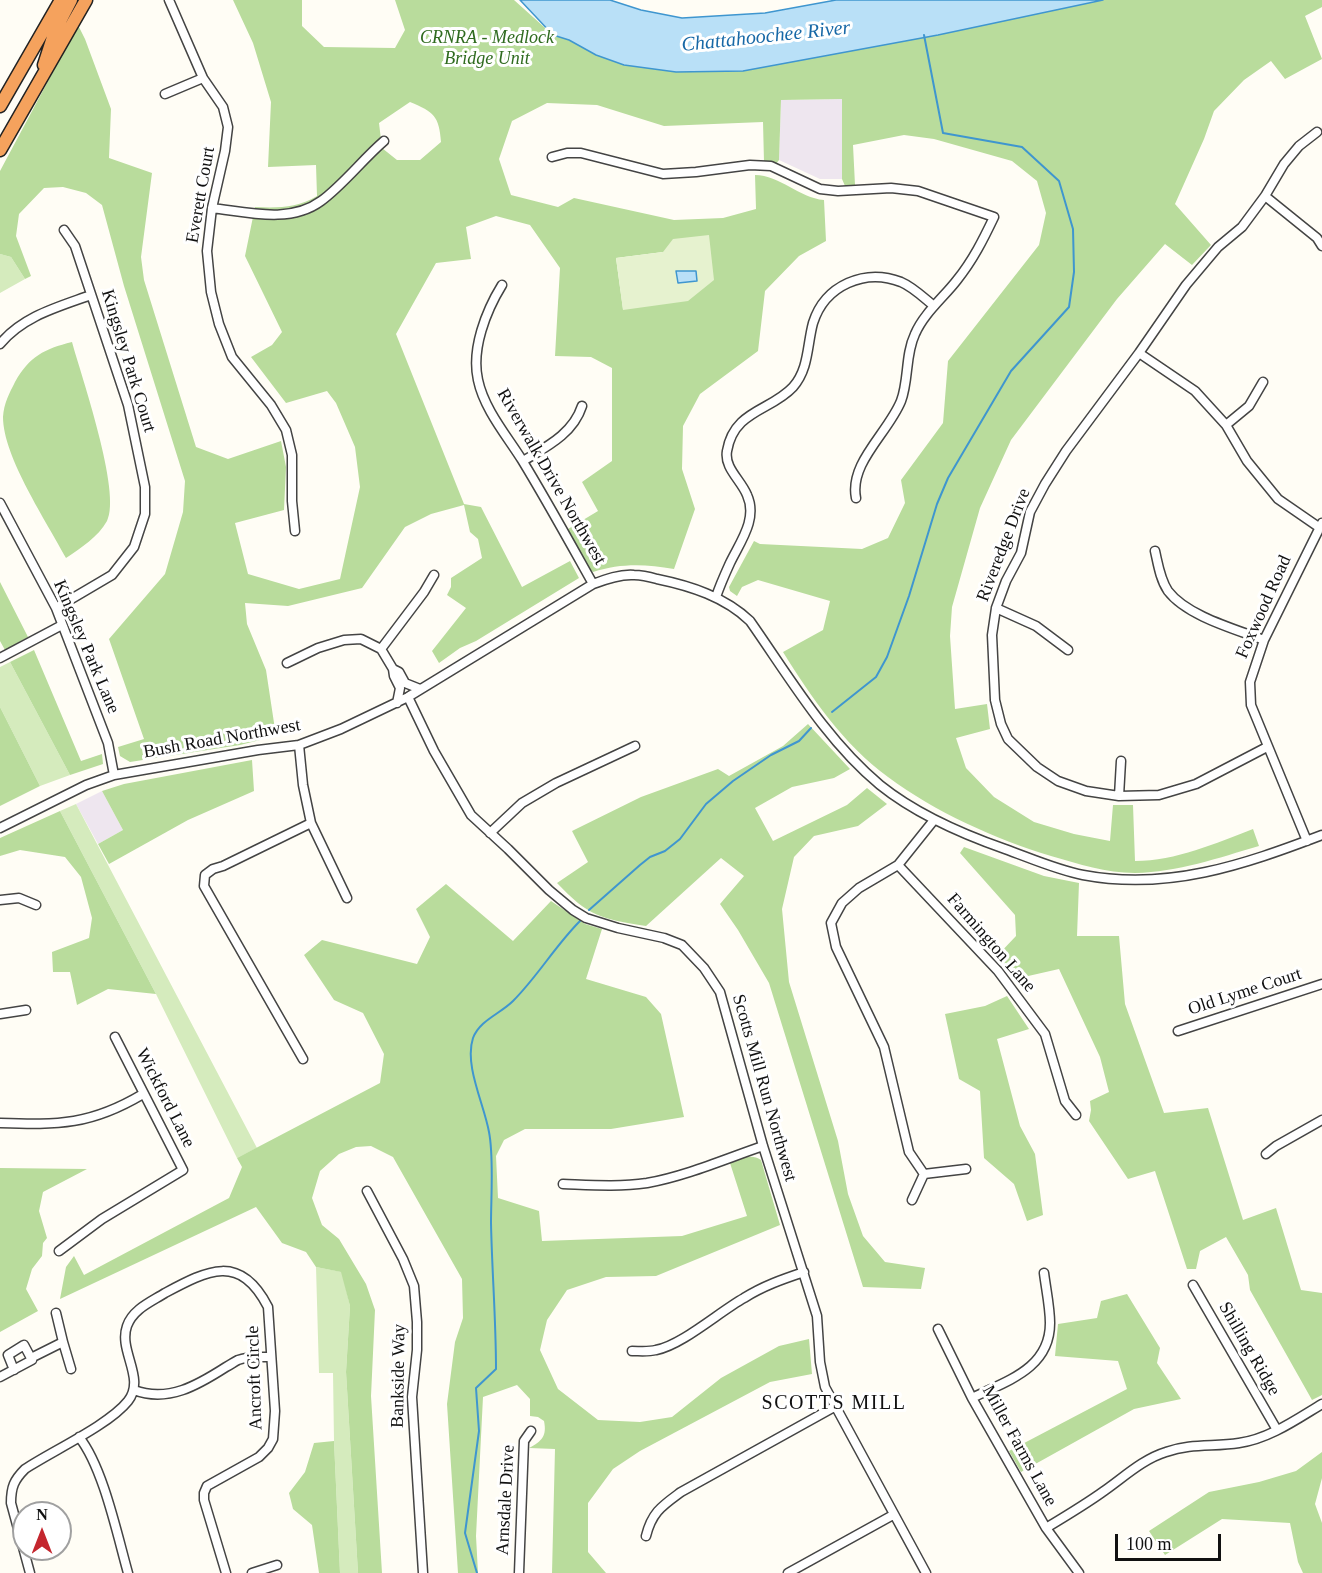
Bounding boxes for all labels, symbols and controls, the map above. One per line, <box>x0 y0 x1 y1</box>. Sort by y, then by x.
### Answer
water label: Chattahoochee River <box>681 16 851 58</box>
park label: CRNRA - Medlock Bridge Unit <box>420 27 554 70</box>
street label: Everett Court <box>182 145 220 245</box>
street label: Kingsley Park Court <box>96 287 160 435</box>
street label: Riverwalk Drive Northwest <box>492 385 610 569</box>
street label: Riveredge Drive <box>973 485 1035 605</box>
street label: Foxwood Road <box>1232 552 1296 662</box>
street label: Kingsley Park Lane <box>48 577 124 717</box>
street label: Bush Road Northwest <box>142 715 302 763</box>
street label: Farmington Lane <box>942 889 1040 997</box>
street label: Old Lyme Court <box>1186 963 1304 1021</box>
street label: Scotts Mill Run Northwest <box>727 992 801 1184</box>
street label: Wickford Lane <box>131 1045 199 1151</box>
street label: Shilling Ridge <box>1214 1298 1284 1400</box>
street label: Bankside Way <box>387 1324 411 1428</box>
street label: Ancroft Circle <box>242 1325 268 1431</box>
street label: Miller Farms Lane <box>977 1382 1061 1510</box>
district label: SCOTTS MILL <box>762 1392 906 1416</box>
street label: Arnsdale Drive <box>492 1444 520 1556</box>
north arrow <box>12 1501 72 1561</box>
text: N <box>36 1506 48 1523</box>
scale bar <box>1118 1522 1224 1560</box>
text: 100 m <box>1126 1534 1172 1554</box>

